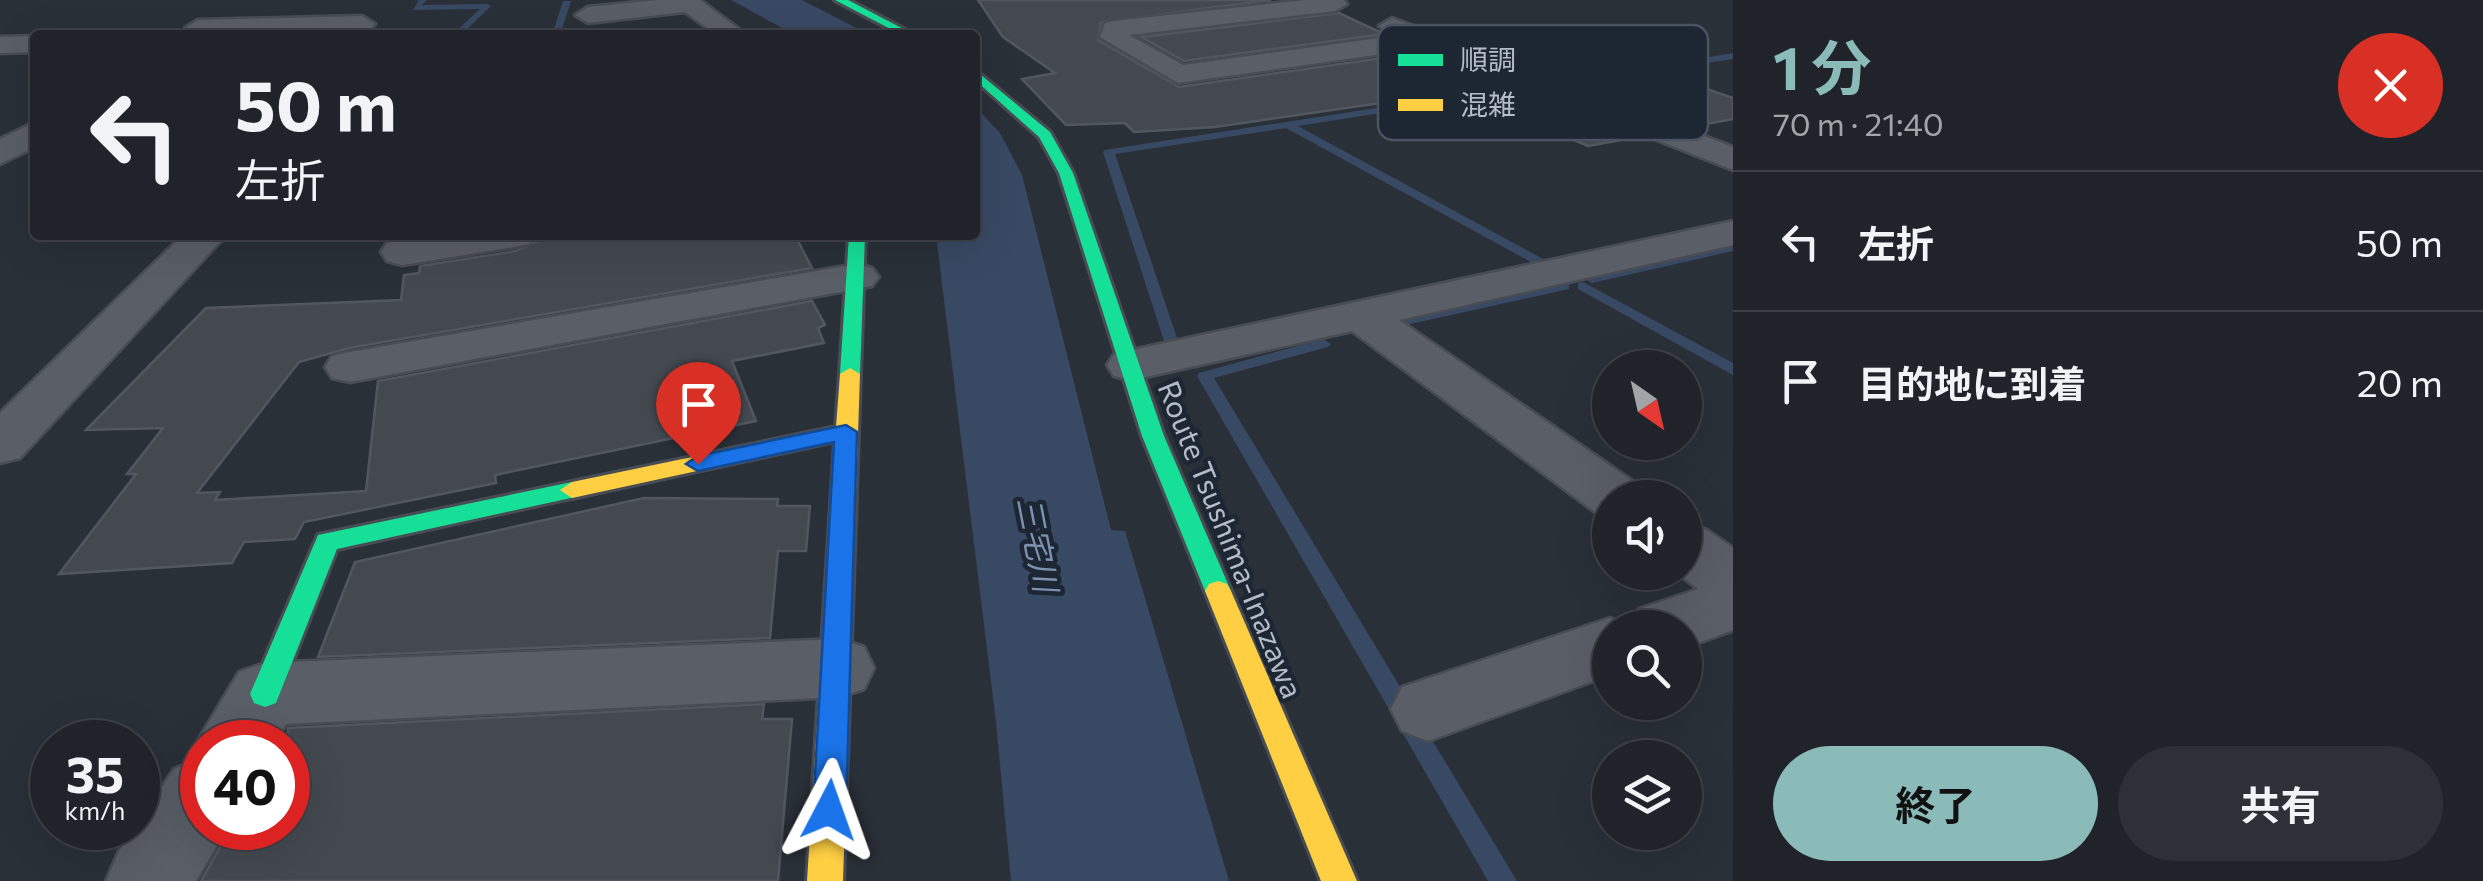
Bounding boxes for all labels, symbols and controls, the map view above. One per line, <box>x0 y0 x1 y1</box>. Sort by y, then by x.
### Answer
legend <box>1378 25 1708 140</box>
text: 1 分 <box>1773 29 1872 102</box>
button: close <box>2338 33 2443 138</box>
text: 順調 <box>1460 42 1516 76</box>
text: 50 m <box>235 60 397 145</box>
icon: left <box>70 70 200 200</box>
text: 混雑 <box>1460 87 1516 121</box>
text: 70 m · 21:40 <box>1773 103 1944 143</box>
text: 左折 <box>235 151 325 206</box>
icon: left <box>1773 214 1828 269</box>
text: 50 m <box>2356 218 2443 265</box>
text: 左折 <box>1858 219 1934 266</box>
north arrow <box>1592 350 1702 460</box>
map controls <box>1592 350 1702 850</box>
icon: arrive <box>1773 354 1828 409</box>
text: 20 m <box>2357 358 2443 405</box>
text: 目的地に到着 <box>1858 359 2086 406</box>
pin <box>656 362 741 465</box>
street label: Route Tsushima-Inazawa <box>1151 375 1313 703</box>
icon: arrive <box>671 377 726 432</box>
button: sound <box>1592 480 1702 590</box>
water label: 三宅川 <box>1010 493 1068 598</box>
button: search <box>1592 610 1702 720</box>
speed limit sign: 40 <box>180 720 310 850</box>
button: layers <box>1592 740 1702 850</box>
text: 35 <box>66 742 124 803</box>
button: 終了 <box>1773 746 2098 861</box>
button: 共有 <box>2118 746 2443 861</box>
position arrow <box>777 758 881 862</box>
text: km/h <box>65 795 125 825</box>

